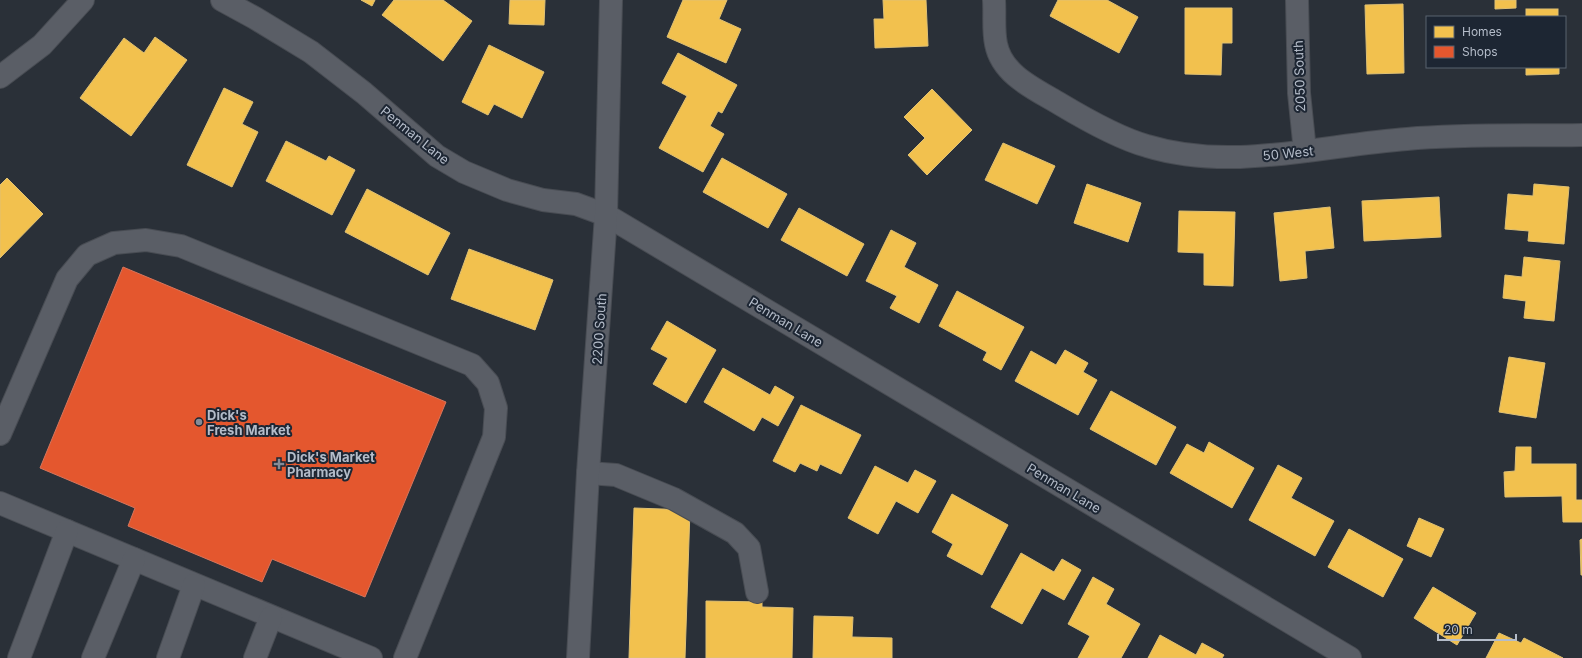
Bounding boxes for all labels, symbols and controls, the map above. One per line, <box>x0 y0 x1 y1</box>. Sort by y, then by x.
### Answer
legend <box>1426 16 1566 68</box>
text: Homes <box>1462 24 1502 39</box>
street label: 2050 South <box>1290 40 1308 112</box>
text: Shops <box>1462 44 1498 59</box>
street label: Penman Lane <box>378 103 452 167</box>
street label: 50 West <box>1262 142 1314 164</box>
street label: 2200 South <box>589 293 609 365</box>
street label: Penman Lane <box>746 294 826 350</box>
place label: Dick's Fresh Market <box>207 407 291 438</box>
marker: Dick's Fresh Market <box>194 417 204 427</box>
place label: Dick's Market Pharmacy <box>287 449 375 480</box>
marker: Dick's Market Pharmacy <box>274 459 284 469</box>
street label: Penman Lane <box>1024 460 1104 516</box>
scale bar <box>1438 616 1516 642</box>
text: 20 m <box>1444 622 1473 637</box>

